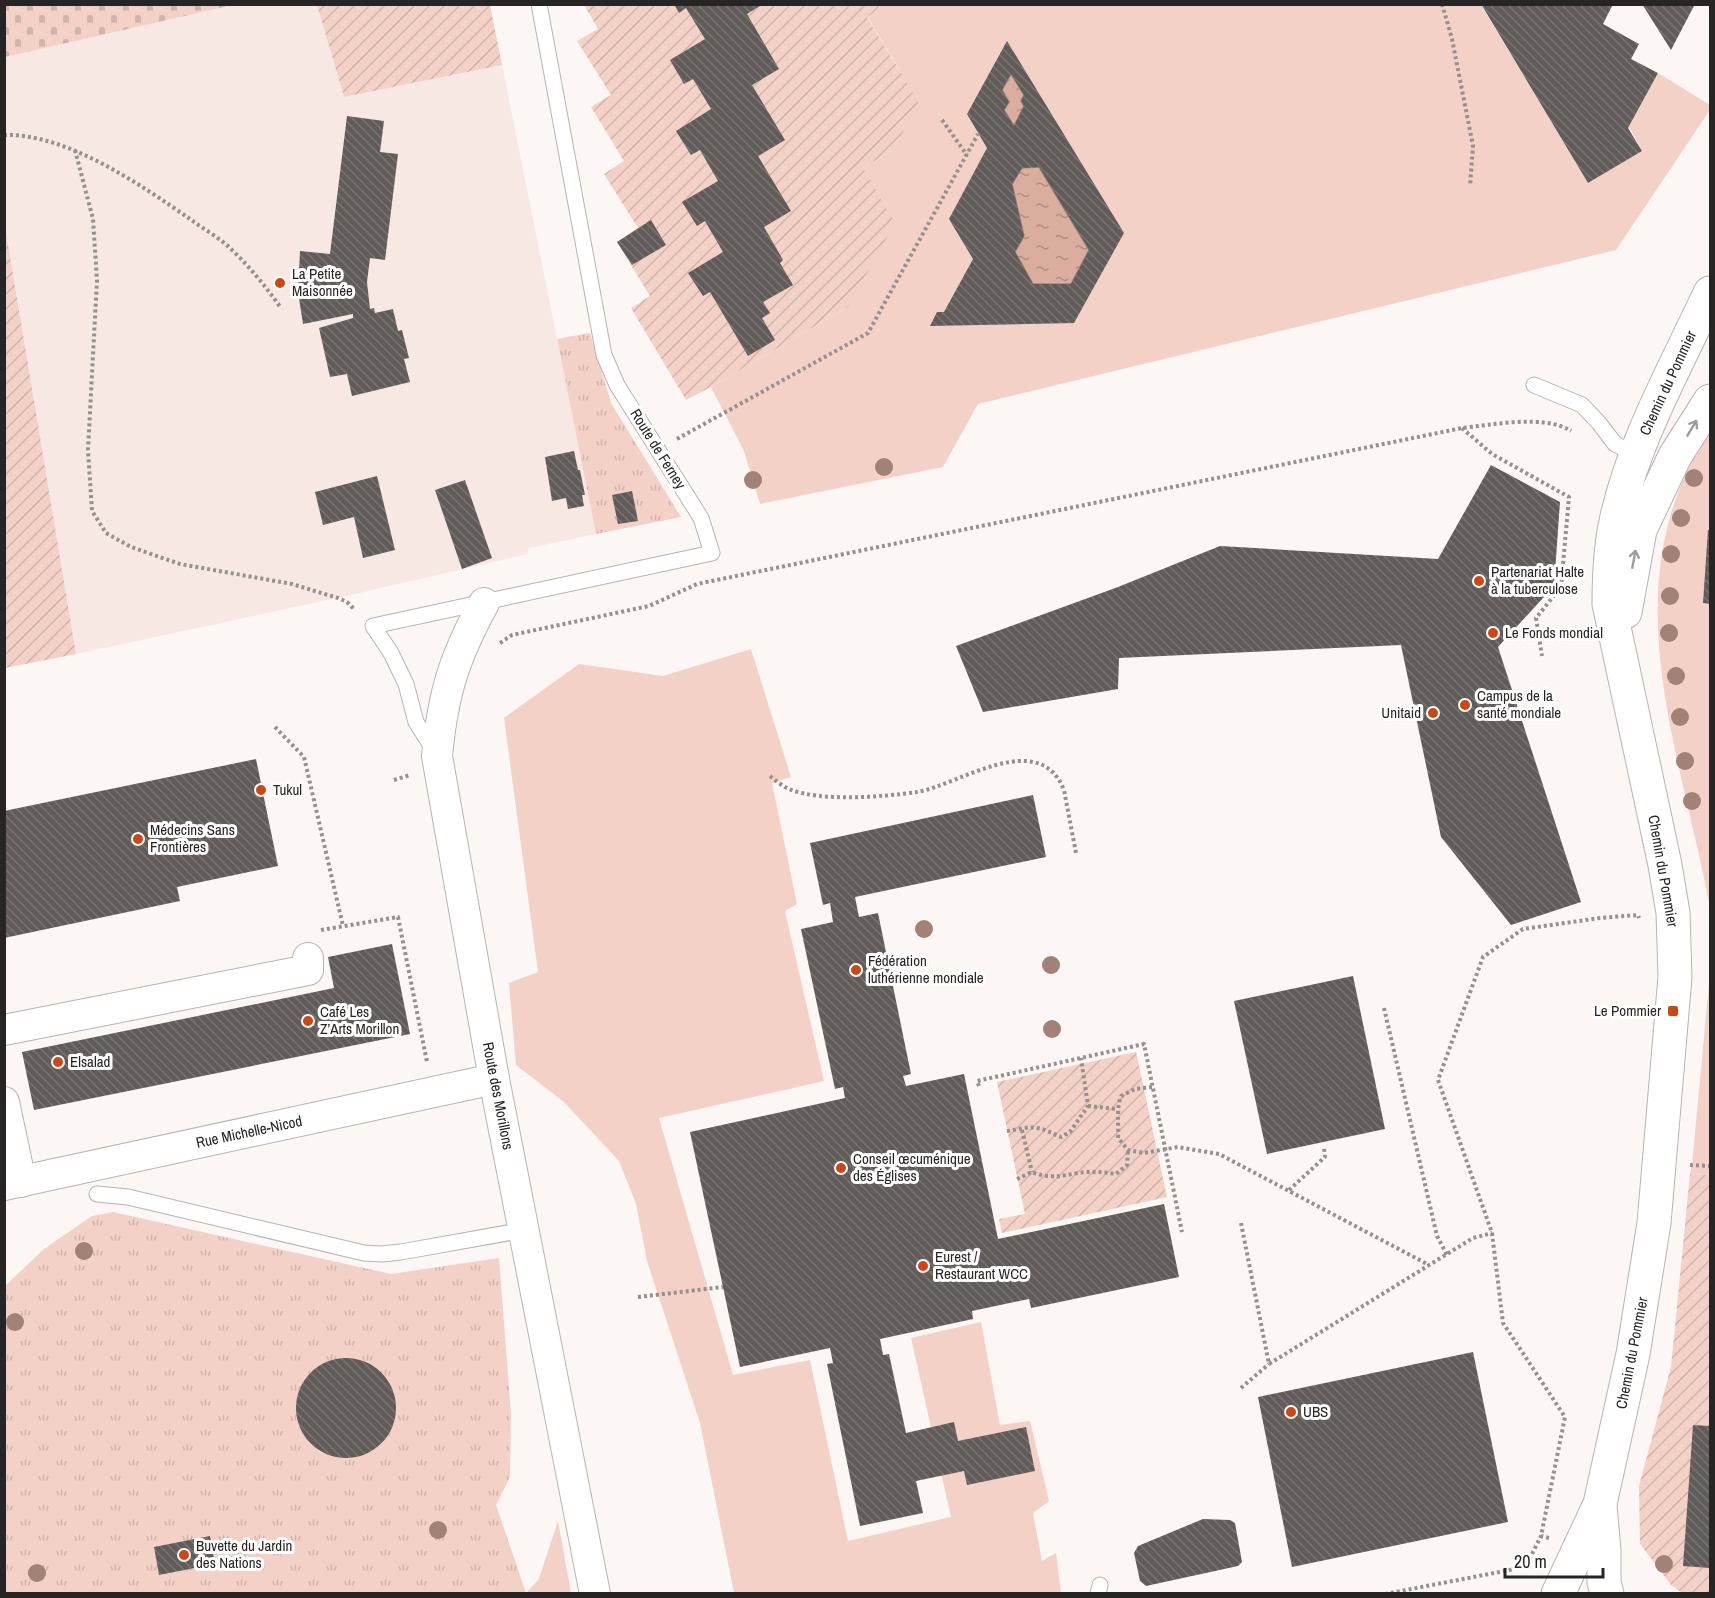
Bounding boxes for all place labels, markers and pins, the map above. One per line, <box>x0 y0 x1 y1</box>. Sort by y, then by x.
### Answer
place label: La Petite Maisonnée <box>292 263 353 301</box>
marker: La Petite Maisonnée <box>273 276 287 290</box>
place label: Partenariat Halte à la tuberculose <box>1491 561 1584 599</box>
marker: Partenariat Halte à la tuberculose <box>1472 574 1486 588</box>
place label: Le Fonds mondial <box>1505 622 1603 643</box>
marker: Le Fonds mondial <box>1486 626 1500 640</box>
place label: Campus de la santé mondiale <box>1477 685 1561 723</box>
marker: Campus de la santé mondiale <box>1458 698 1472 712</box>
place label: Unitaid <box>1381 702 1421 723</box>
marker: Unitaid <box>1426 706 1440 720</box>
place label: Tukul <box>273 779 302 800</box>
marker: Tukul <box>254 783 268 797</box>
place label: Médecins Sans Frontières <box>150 819 235 857</box>
marker: Médecins Sans Frontières <box>131 832 145 846</box>
place label: Fédération luthérienne mondiale <box>868 950 984 988</box>
marker: Fédération luthérienne mondiale <box>849 963 863 977</box>
place label: Le Pommier <box>1594 1000 1661 1021</box>
place label: Café Les Z’Arts Morillon <box>320 1001 399 1039</box>
marker: Le Pommier <box>1666 1004 1680 1018</box>
marker: Café Les Z’Arts Morillon <box>301 1014 315 1028</box>
place label: Elsalad <box>70 1051 110 1072</box>
marker: Elsalad <box>51 1055 65 1069</box>
place label: Conseil œcuménique des Églises <box>853 1148 971 1186</box>
marker: Conseil œcuménique des Églises <box>834 1161 848 1175</box>
place label: Eurest / Restaurant WCC <box>935 1246 1028 1284</box>
marker: Eurest / Restaurant WCC <box>916 1259 930 1273</box>
place label: UBS <box>1303 1401 1328 1422</box>
marker: UBS <box>1284 1405 1298 1419</box>
place label: Buvette du Jardin des Nations <box>196 1535 292 1573</box>
marker: Buvette du Jardin des Nations <box>177 1548 191 1562</box>

